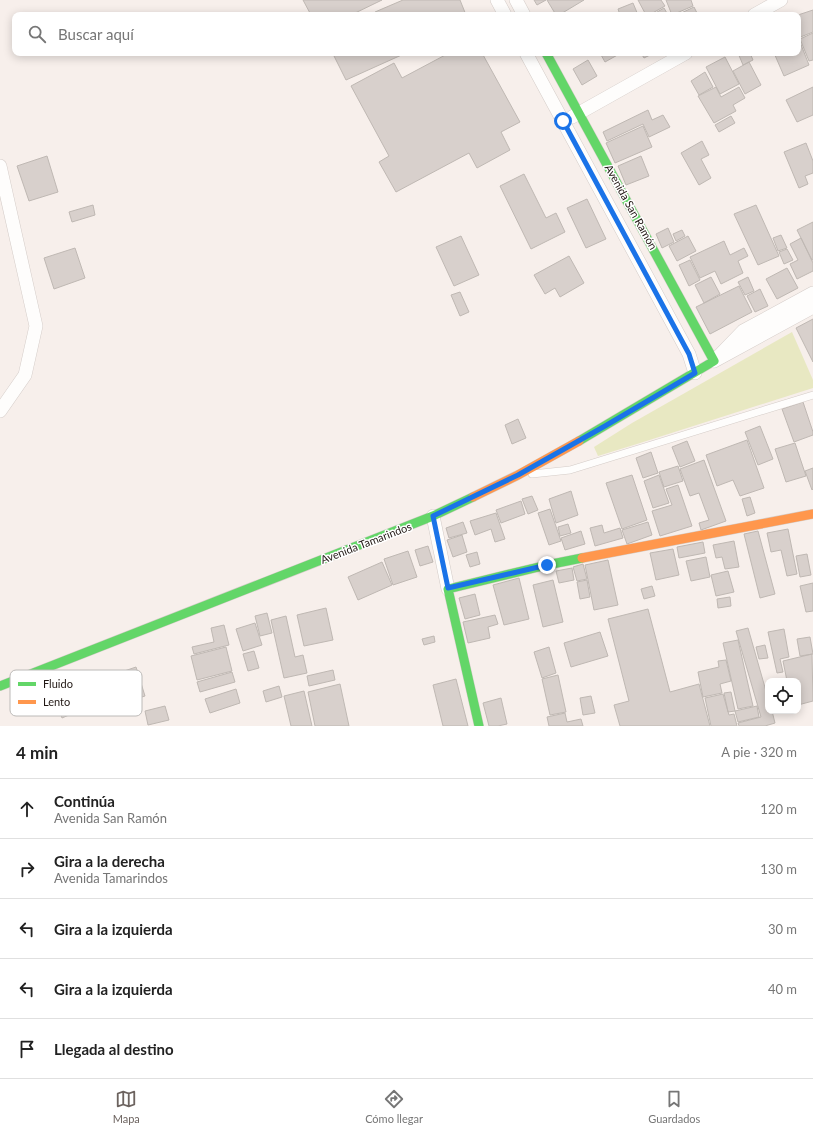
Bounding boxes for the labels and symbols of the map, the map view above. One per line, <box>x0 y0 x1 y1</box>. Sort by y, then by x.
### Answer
route start <box>554 112 572 130</box>
street label: Avenida San Ramón <box>603 162 660 252</box>
street label: Avenida Tamarindos <box>318 519 413 566</box>
route end <box>538 556 556 574</box>
legend <box>10 670 142 716</box>
text: Fluido <box>43 677 73 690</box>
text: Lento <box>43 695 70 708</box>

